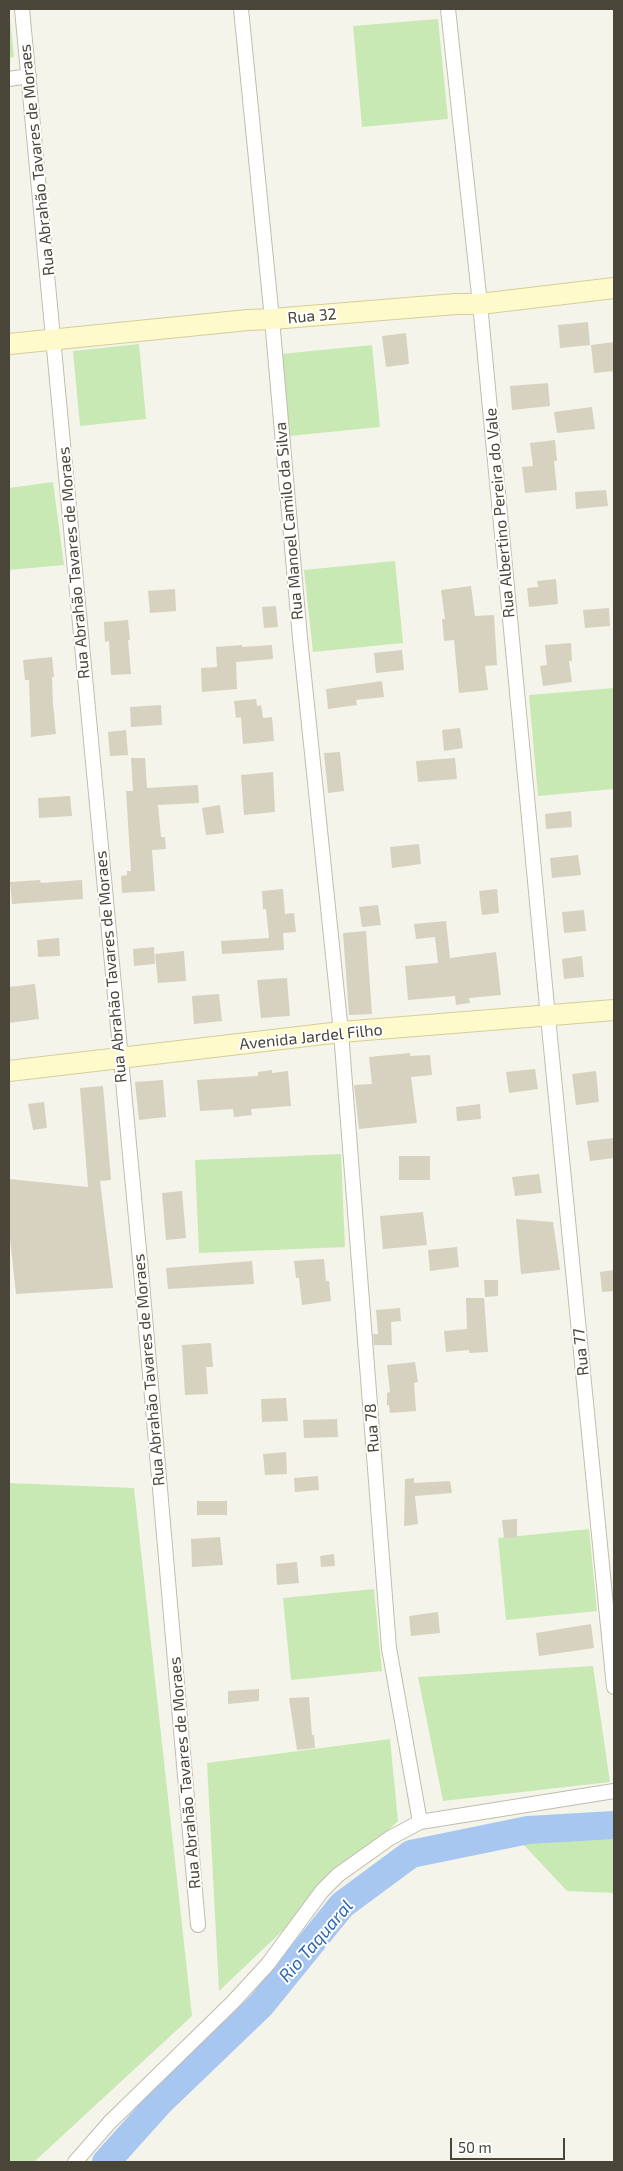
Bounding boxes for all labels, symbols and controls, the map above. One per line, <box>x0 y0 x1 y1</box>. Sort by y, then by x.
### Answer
street label: Rua Abrahão Tavares de Moraes <box>15 43 59 277</box>
street label: Rua 32 <box>287 304 337 328</box>
street label: Rua Albertino Pereira do Vale <box>481 407 519 619</box>
street label: Rua Manoel Camilo da Silva <box>271 421 307 621</box>
street label: Rua Abrahão Tavares de Moraes <box>54 446 94 680</box>
street label: Rua Abrahão Tavares de Moraes <box>91 850 131 1084</box>
street label: Avenida Jardel Filho <box>239 1020 383 1054</box>
street label: Rua Abrahão Tavares de Moraes <box>129 1253 169 1487</box>
street label: Rua 77 <box>569 1327 593 1377</box>
street label: Rua 78 <box>361 1403 383 1453</box>
street label: Rua Abrahão Tavares de Moraes <box>165 1656 205 1890</box>
water label: Rio Taquaral <box>274 1895 358 1987</box>
scale bar <box>453 2128 568 2160</box>
text: 50 m <box>458 2138 492 2156</box>

